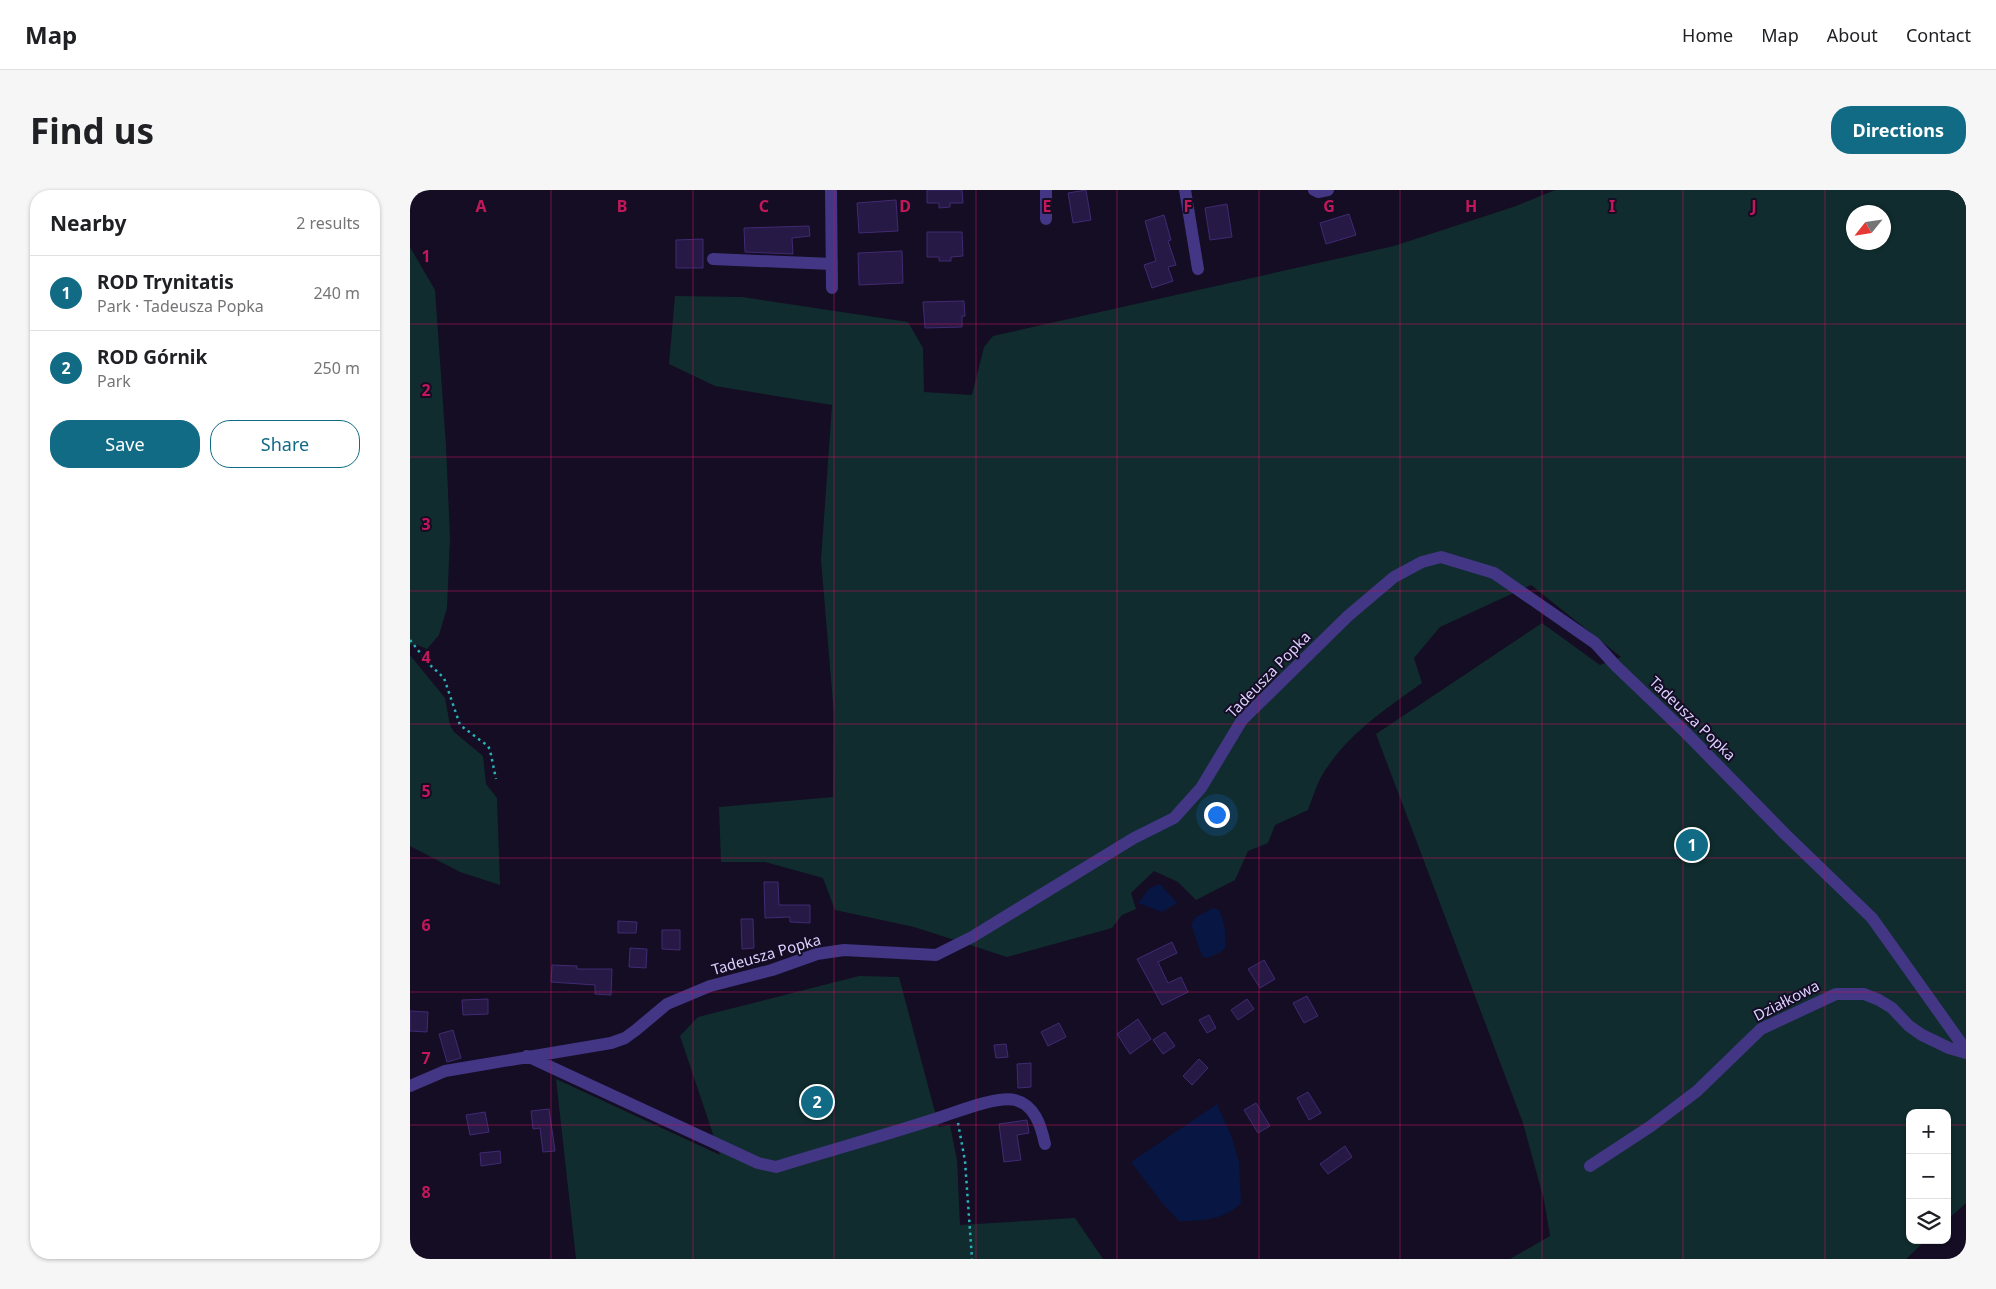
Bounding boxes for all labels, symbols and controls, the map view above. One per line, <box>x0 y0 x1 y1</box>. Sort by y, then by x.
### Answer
text: Map <box>25 18 77 51</box>
text: Home <box>1682 23 1733 47</box>
text: Map <box>1761 23 1799 47</box>
text: About <box>1827 23 1878 47</box>
text: Contact <box>1906 23 1971 47</box>
button: Directions <box>1831 106 1966 154</box>
text: Find us <box>30 107 154 154</box>
text: A <box>475 195 487 217</box>
text: B <box>617 195 627 217</box>
text: C <box>759 195 769 217</box>
text: D <box>899 195 911 217</box>
text: E <box>1043 195 1052 217</box>
text: F <box>1184 195 1192 217</box>
text: G <box>1323 195 1335 217</box>
text: H <box>1465 195 1477 217</box>
text: I <box>1609 195 1615 217</box>
text: J <box>1749 195 1757 217</box>
north arrow <box>1846 205 1891 250</box>
text: Nearby <box>50 209 126 237</box>
text: 2 results <box>296 212 360 234</box>
text: 1 <box>421 245 431 267</box>
text: ROD Trynitatis <box>97 269 234 295</box>
text: 1 <box>61 282 71 304</box>
text: 240 m <box>313 282 360 304</box>
text: Park · Tadeusza Popka <box>97 295 264 317</box>
text: ROD Górnik <box>97 344 207 370</box>
text: 2 <box>61 357 71 379</box>
text: 250 m <box>313 357 360 379</box>
text: Park <box>97 370 131 392</box>
text: 2 <box>421 379 431 401</box>
button: Save <box>50 420 200 468</box>
button: Share <box>210 420 360 468</box>
text: 3 <box>421 513 431 535</box>
street label: Tadeusza Popka <box>1222 626 1314 722</box>
text: 4 <box>421 646 431 668</box>
street label: Tadeusza Popka <box>1645 672 1741 764</box>
text: 5 <box>421 780 431 802</box>
your location <box>1204 802 1230 828</box>
pin: 1 <box>1676 826 1708 864</box>
text: 6 <box>421 914 431 936</box>
street label: Tadeusza Popka <box>709 929 823 979</box>
street label: Działkowa <box>1750 975 1822 1025</box>
text: 7 <box>421 1047 431 1069</box>
pin: 2 <box>801 1083 833 1121</box>
map controls <box>1906 1109 1951 1244</box>
button: + <box>1906 1109 1951 1154</box>
button: − <box>1906 1154 1951 1199</box>
text: 8 <box>421 1181 431 1203</box>
button: layers <box>1906 1199 1951 1244</box>

